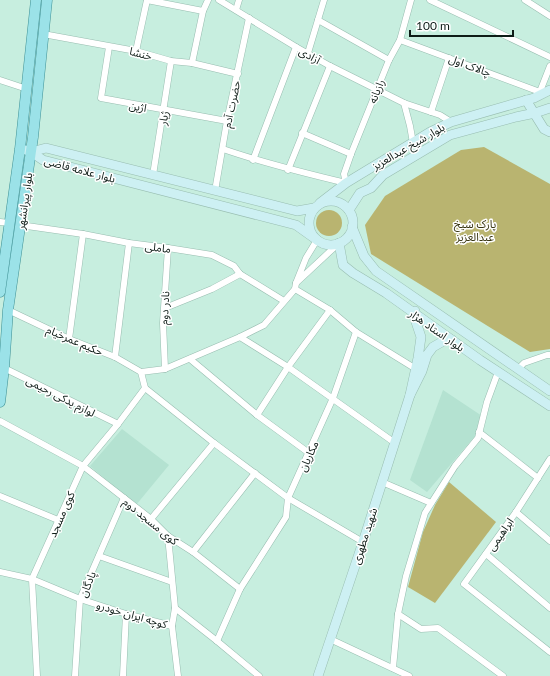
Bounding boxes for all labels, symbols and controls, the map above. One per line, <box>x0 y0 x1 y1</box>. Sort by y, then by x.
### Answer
scale bar <box>410 12 513 38</box>
text: 100 m <box>416 18 450 33</box>
street label: خنشا <box>128 44 154 62</box>
street label: آزادی <box>296 44 324 67</box>
street label: چالاک اول <box>447 51 493 81</box>
street label: رازیانه <box>365 77 388 105</box>
street label: حضرت آدم <box>220 79 244 129</box>
street label: اژین <box>128 98 148 115</box>
street label: ژیار <box>155 110 172 127</box>
street label: بلوار شیخ عبدالعزیز <box>369 120 448 174</box>
street label: بلوار علامه قاضی <box>43 153 117 186</box>
street label: بلوار پیرانشهر <box>13 172 36 232</box>
park label: پارک شیخ عبدالعزیز <box>454 217 496 244</box>
street label: ماملی <box>144 239 172 256</box>
street label: نادر دوم <box>157 291 173 325</box>
street label: بلوار استاد هژار <box>405 306 467 355</box>
street label: حکیم عمرخیام <box>44 322 106 361</box>
street label: لوازم یدکی رحیمی <box>23 373 98 421</box>
street label: مکاریان <box>295 438 322 474</box>
street label: کوی مسجد <box>45 489 78 539</box>
street label: کوی مسجد دوم <box>120 495 182 549</box>
street label: شهید مطهری <box>349 506 380 566</box>
street label: ابراهیمی <box>484 515 517 554</box>
street label: پادگان <box>76 569 100 600</box>
street label: کوچه ایران خودرو <box>94 598 169 632</box>

